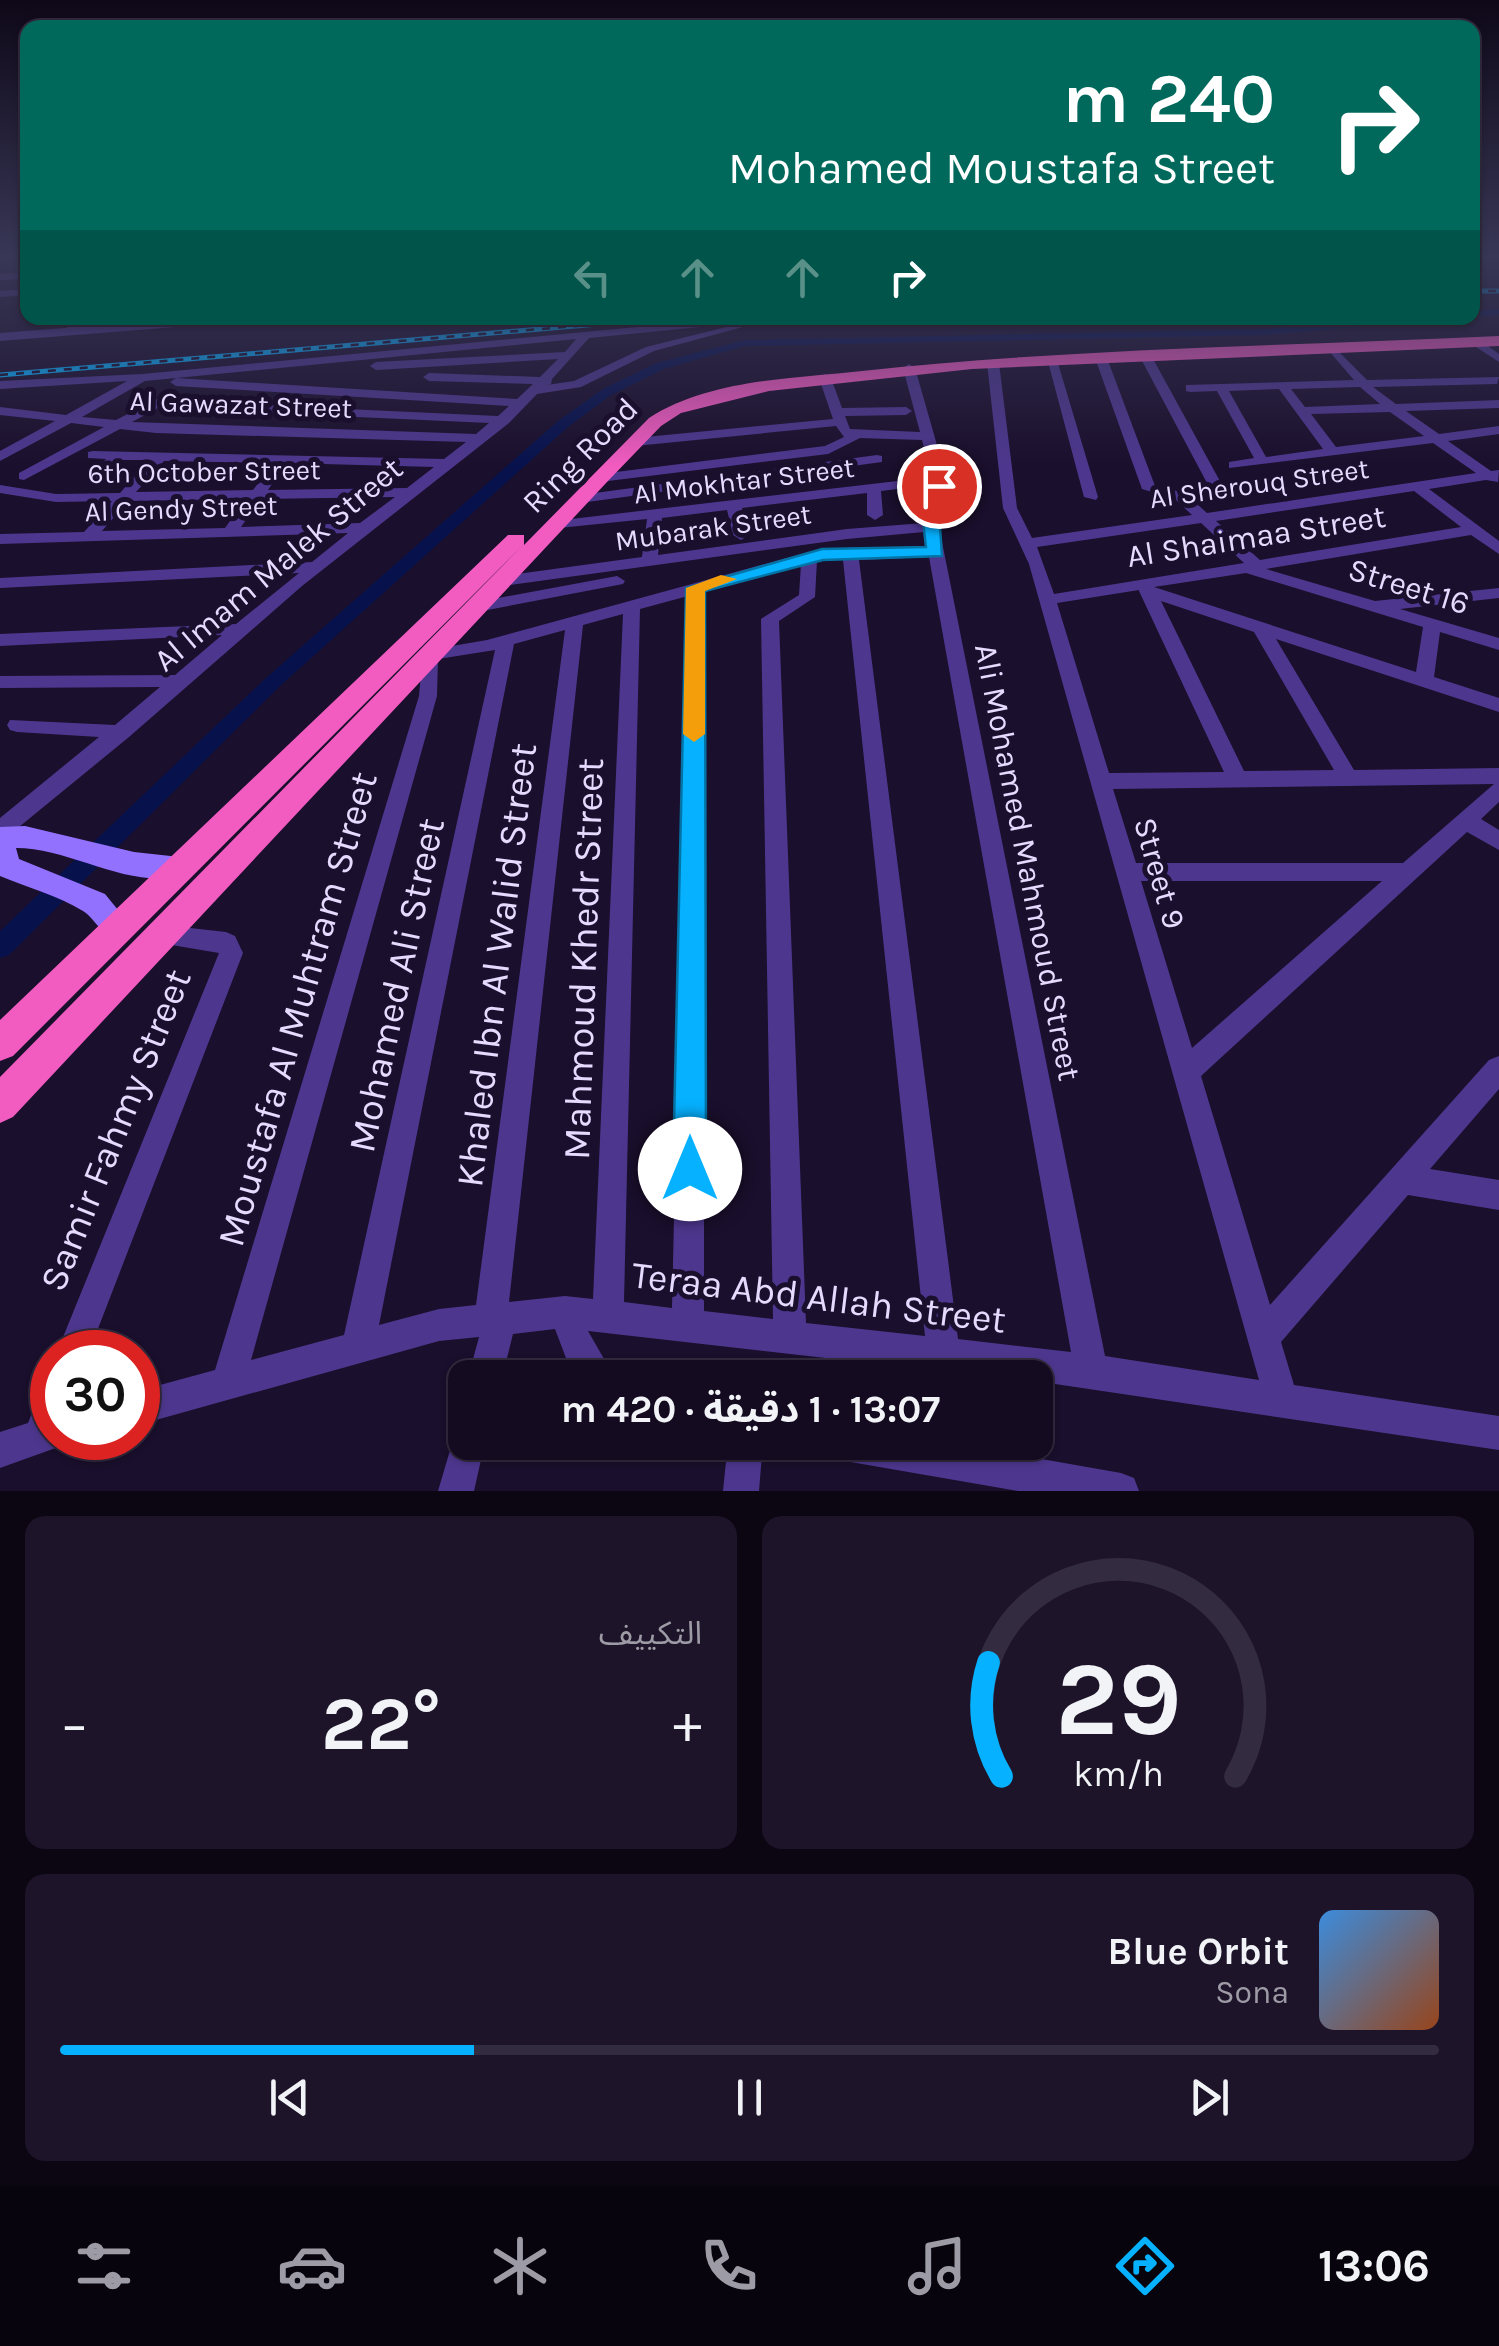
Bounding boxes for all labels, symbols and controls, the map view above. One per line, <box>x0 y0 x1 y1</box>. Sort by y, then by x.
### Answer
text: 240 m <box>1063 58 1275 140</box>
icon: right <box>1310 60 1440 190</box>
text: Mohamed Moustafa Street <box>728 142 1275 194</box>
icon: left <box>565 250 620 305</box>
icon: ahead <box>670 250 725 305</box>
icon: ahead <box>775 250 830 305</box>
icon: right <box>880 250 935 305</box>
street label: Al Gawazat Street <box>129 384 353 425</box>
street label: Ring Road <box>515 390 646 521</box>
pin <box>897 444 982 529</box>
street label: Al Imam Malek Street <box>147 450 410 679</box>
street label: Al Mokhtar Street <box>632 451 856 510</box>
street label: Al Sherouq Street <box>1147 452 1371 515</box>
street label: 6th October Street <box>87 453 321 490</box>
icon: arrive <box>912 459 967 514</box>
street label: Al Gendy Street <box>84 489 278 528</box>
street label: Mubarak Street <box>613 497 813 558</box>
street label: Al Shaimaa Street <box>1124 498 1388 575</box>
street label: Street 16 <box>1344 551 1474 622</box>
street label: Ali Mohamed Mahmoud Street <box>967 641 1088 1084</box>
street label: Khaled Ibn Al Walid Street <box>447 741 546 1190</box>
street label: Mahmoud Khedr Street <box>554 757 613 1161</box>
street label: Moustafa Al Muhtram Street <box>208 767 387 1252</box>
street label: Street 9 <box>1126 813 1193 933</box>
street label: Mohamed Ali Street <box>339 814 454 1156</box>
street label: Samir Fahmy Street <box>30 963 201 1298</box>
position arrow <box>638 1117 742 1221</box>
street label: Teraa Abd Allah Street <box>629 1252 1009 1343</box>
speed limit sign: 30 <box>30 1330 160 1460</box>
text: 13:07 · 1 دقيقة · 420 m <box>561 1387 940 1432</box>
text: التكييف <box>599 1615 702 1652</box>
text: 29 <box>1055 1639 1181 1760</box>
text: 22° <box>321 1680 441 1768</box>
text: − <box>60 1692 89 1756</box>
text: + <box>673 1692 702 1756</box>
text: km/h <box>1073 1753 1163 1795</box>
text: Blue Orbit <box>1108 1929 1289 1974</box>
text: Sona <box>1215 1974 1289 2011</box>
icon: previous <box>262 2070 317 2125</box>
icon: pause <box>722 2070 777 2125</box>
icon: next <box>1182 2070 1237 2125</box>
icon: filters <box>69 2231 139 2301</box>
icon: car <box>277 2231 347 2301</box>
icon: climate <box>485 2231 555 2301</box>
icon: phone <box>694 2231 764 2301</box>
icon: music <box>902 2231 972 2301</box>
icon: directions <box>1110 2231 1180 2301</box>
text: 13:06 <box>1318 2240 1430 2292</box>

